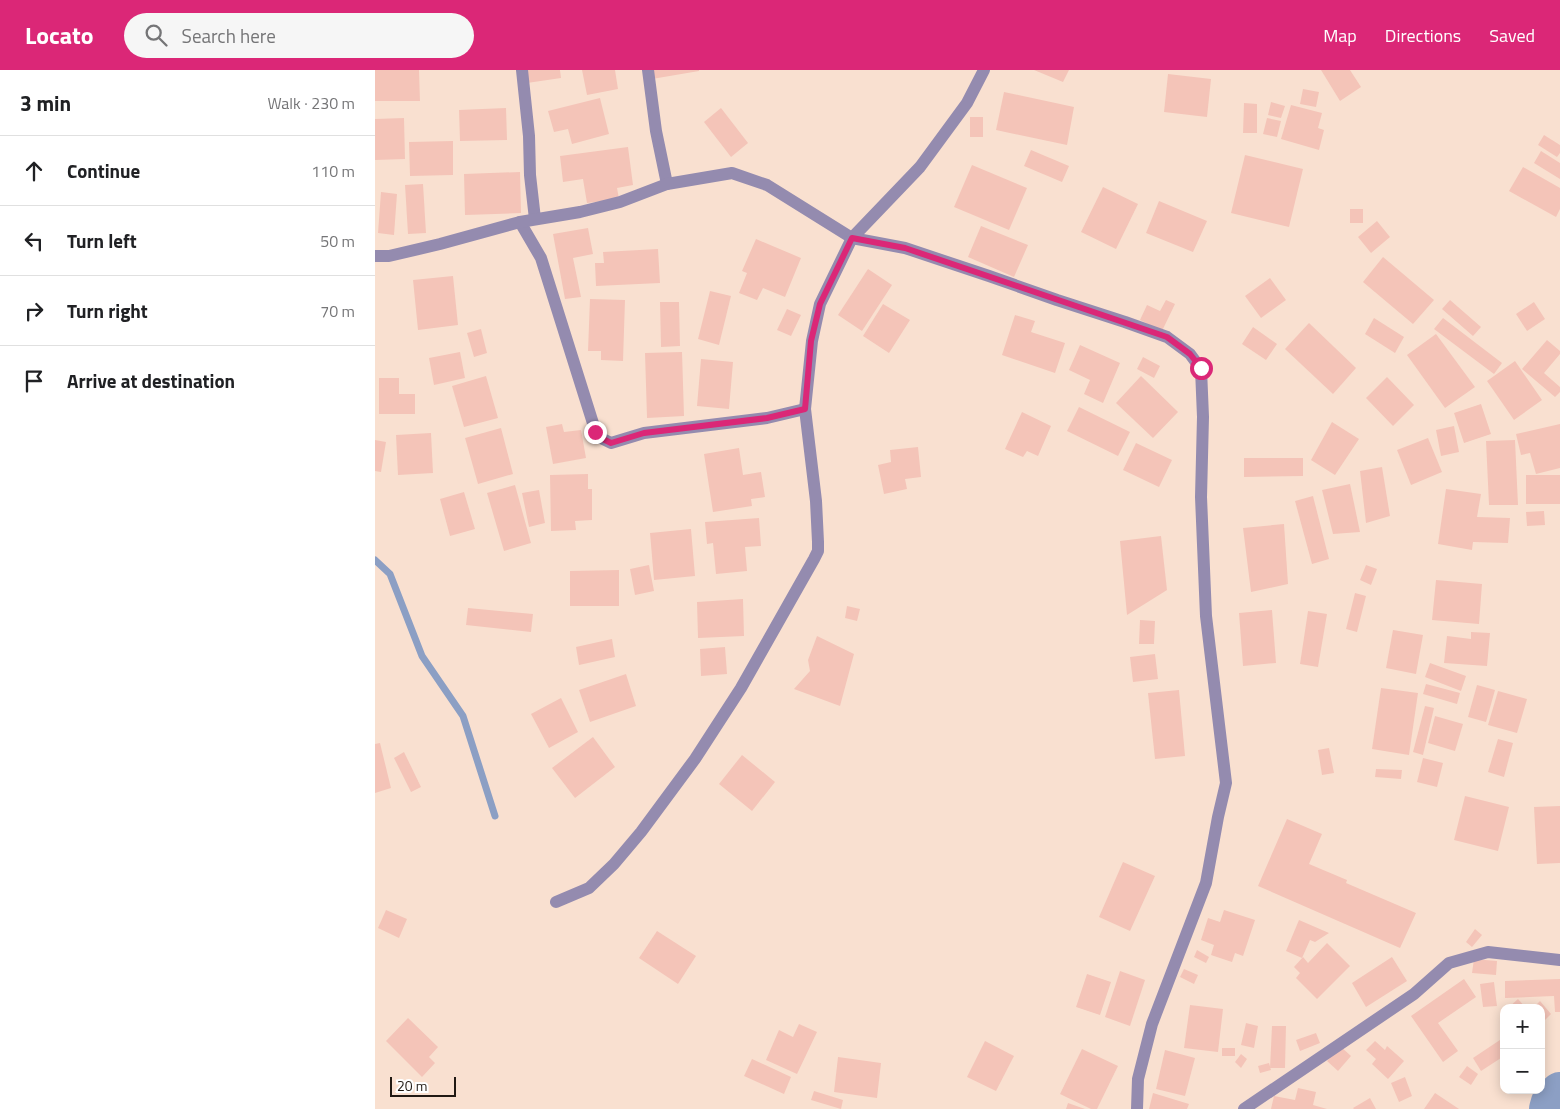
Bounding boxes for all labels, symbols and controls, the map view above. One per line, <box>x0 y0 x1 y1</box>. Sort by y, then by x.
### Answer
search box <box>124 13 474 58</box>
text: Locato <box>25 17 94 53</box>
icon: search <box>142 21 170 49</box>
text: Search here <box>182 21 276 50</box>
text: Map <box>1323 22 1357 49</box>
text: Directions <box>1385 22 1461 49</box>
text: Saved <box>1489 22 1535 49</box>
text: 3 min <box>20 87 71 119</box>
text: Walk · 230 m <box>267 91 355 115</box>
text: Continue <box>67 156 140 185</box>
icon: ahead <box>20 157 48 185</box>
text: 110 m <box>311 159 355 183</box>
text: Turn left <box>67 226 137 255</box>
icon: left <box>20 227 48 255</box>
text: 50 m <box>320 229 355 253</box>
text: Turn right <box>67 296 148 325</box>
icon: right <box>20 297 48 325</box>
text: 70 m <box>320 299 355 323</box>
route start <box>1190 357 1213 380</box>
text: Arrive at destination <box>67 366 235 395</box>
icon: arrive <box>20 367 48 395</box>
route end <box>584 421 607 444</box>
map controls <box>1500 1004 1545 1094</box>
button: + <box>1500 1004 1545 1049</box>
button: − <box>1500 1049 1545 1094</box>
scale bar <box>390 1074 456 1097</box>
text: 20 m <box>397 1075 427 1096</box>

